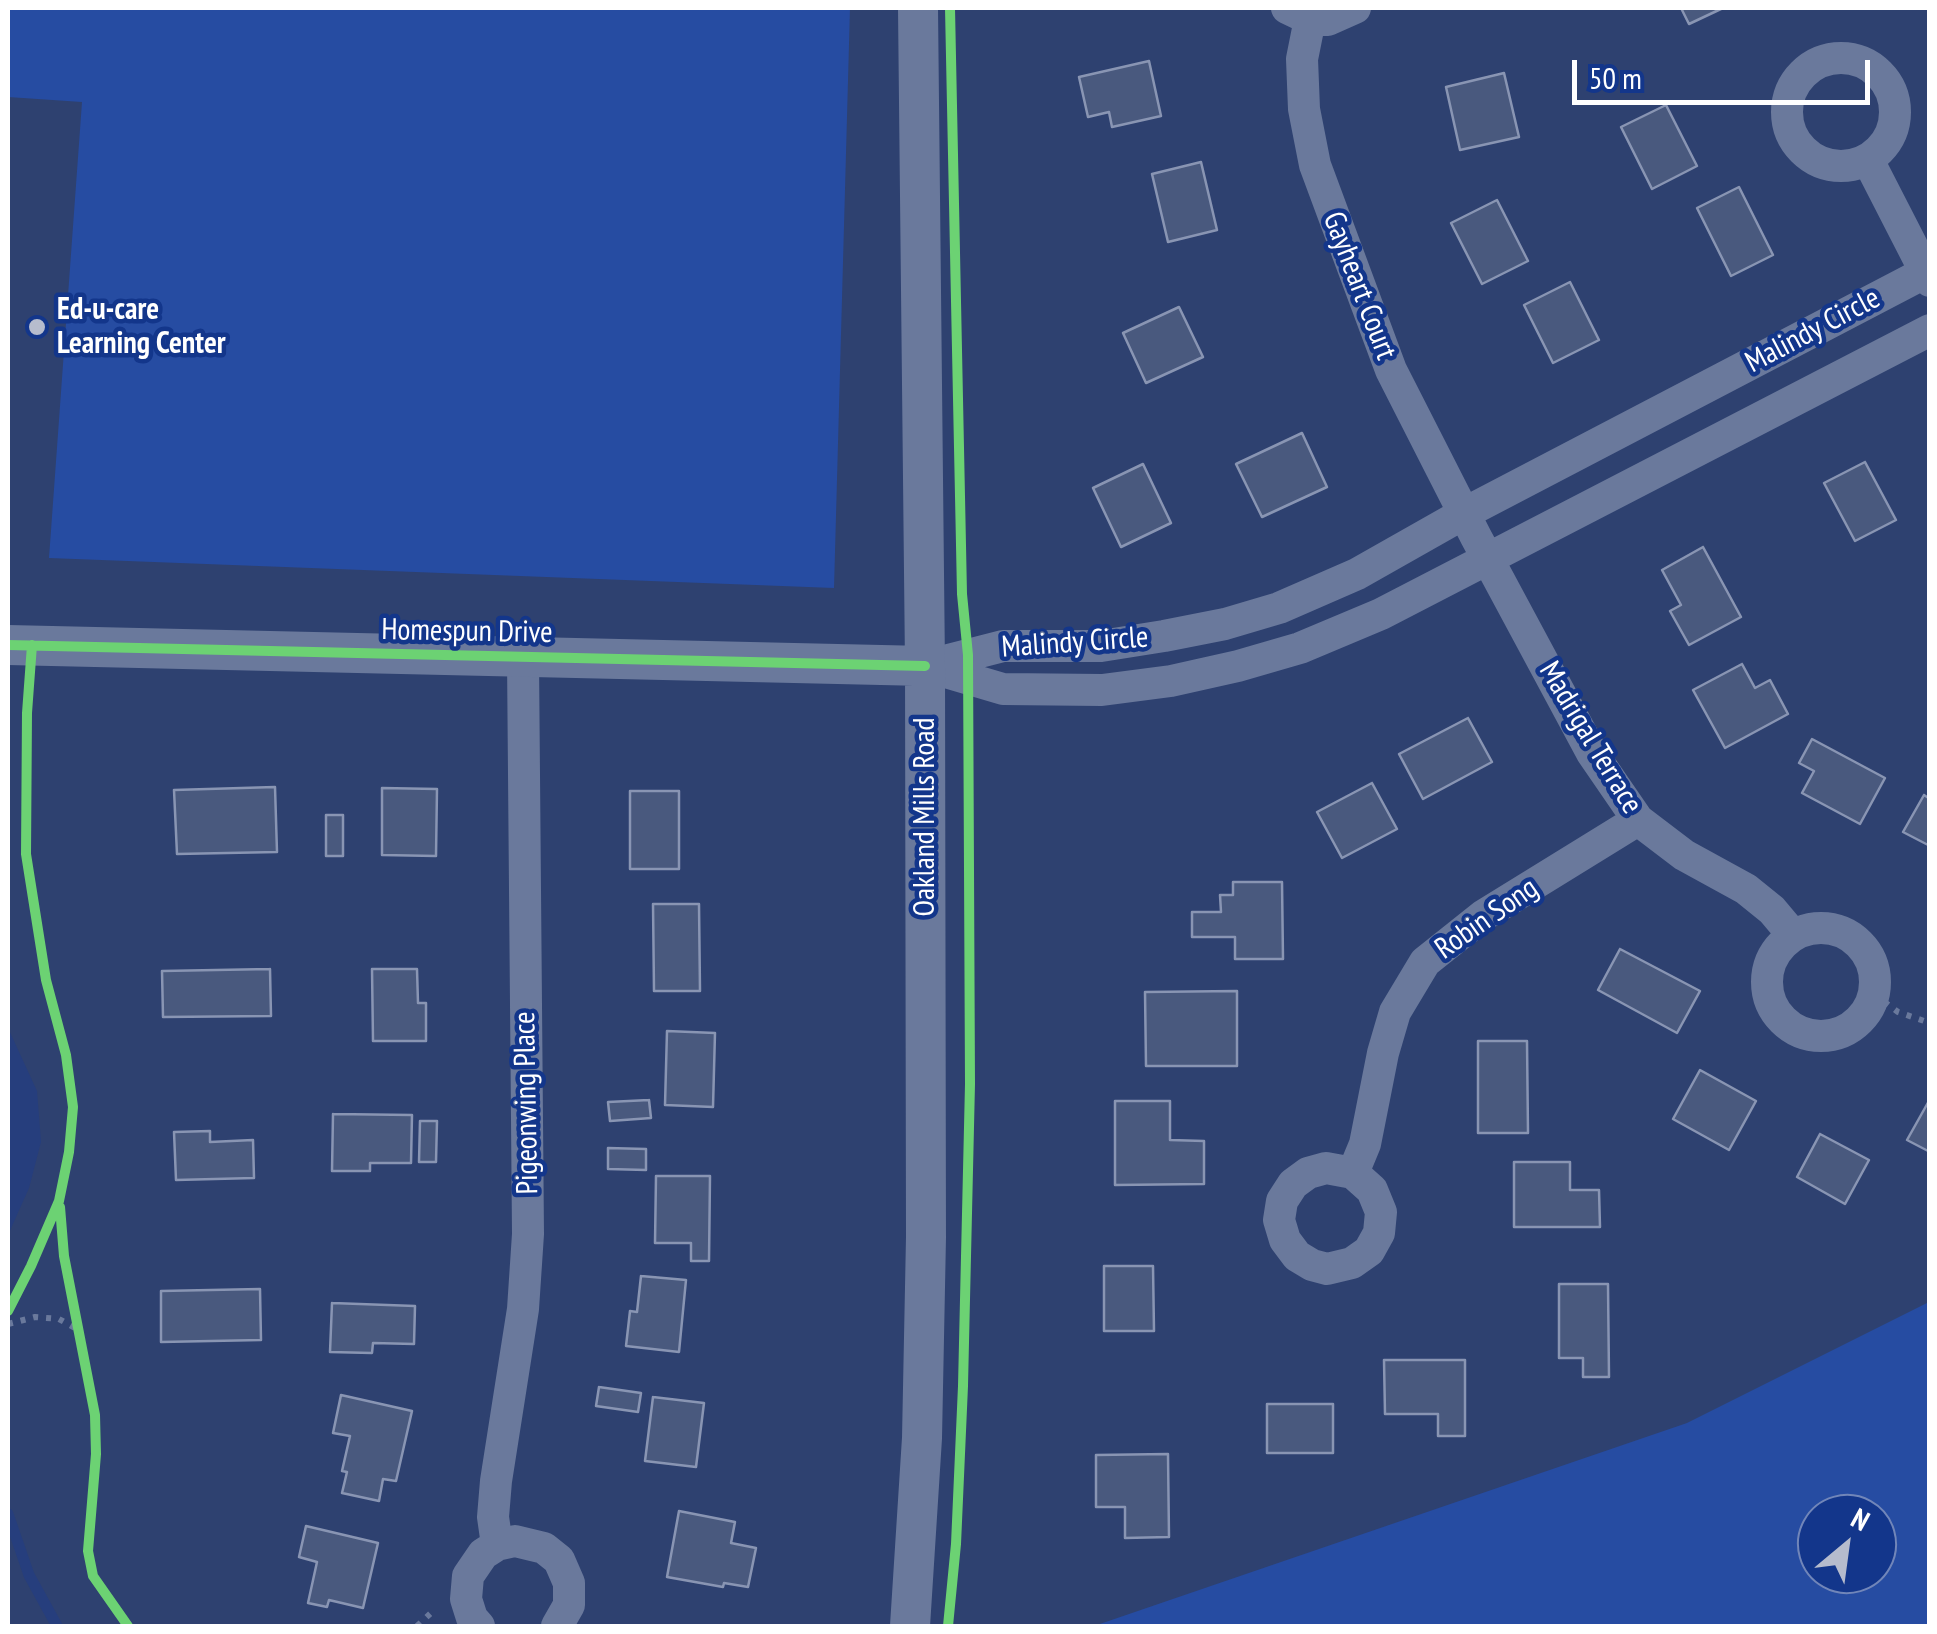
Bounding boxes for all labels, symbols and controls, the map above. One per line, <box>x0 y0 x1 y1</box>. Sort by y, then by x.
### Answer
scale bar <box>1577 40 1874 102</box>
text: 50 m <box>1589 58 1642 97</box>
street label: Gayheart Court <box>1314 207 1404 365</box>
street label: Malindy Circle <box>1740 281 1886 381</box>
place label: Ed-u-care Learning Center <box>57 292 226 362</box>
marker: Ed-u-care Learning Center <box>26 316 48 338</box>
street label: Homespun Drive <box>381 613 553 651</box>
street label: Malindy Circle <box>1000 620 1150 666</box>
street label: Madrigal Terrace <box>1531 656 1649 820</box>
street label: Oakland Mills Road <box>907 718 943 916</box>
street label: Robin Song <box>1429 871 1545 967</box>
street label: Pigeonwing Place <box>507 1011 547 1195</box>
north arrow <box>1797 1494 1897 1594</box>
text: N <box>1845 1499 1876 1539</box>

